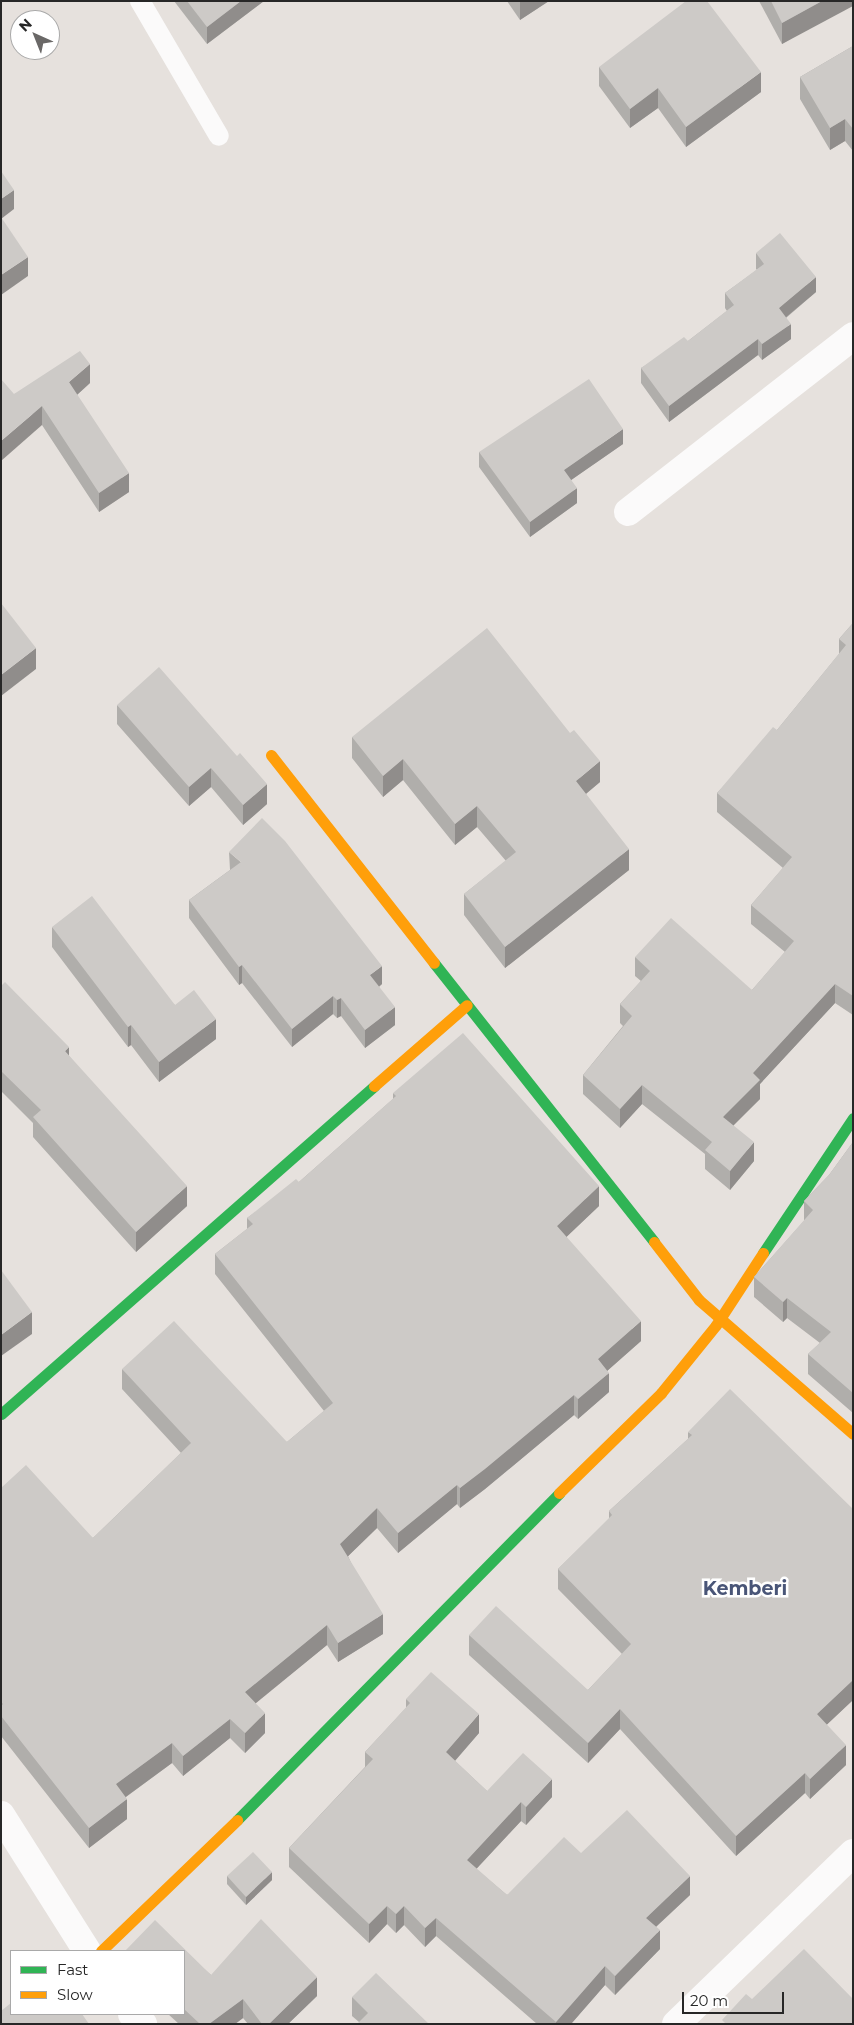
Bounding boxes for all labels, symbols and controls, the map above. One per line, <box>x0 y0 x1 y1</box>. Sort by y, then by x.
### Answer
north arrow <box>10 10 60 60</box>
text: N <box>15 15 36 35</box>
district label: Kemberi <box>703 1578 787 1600</box>
legend <box>10 1950 185 2015</box>
text: Fast <box>57 1960 88 1979</box>
scale bar <box>684 1982 786 2014</box>
text: Slow <box>57 1985 93 2004</box>
text: 20 m <box>690 1991 728 2010</box>

